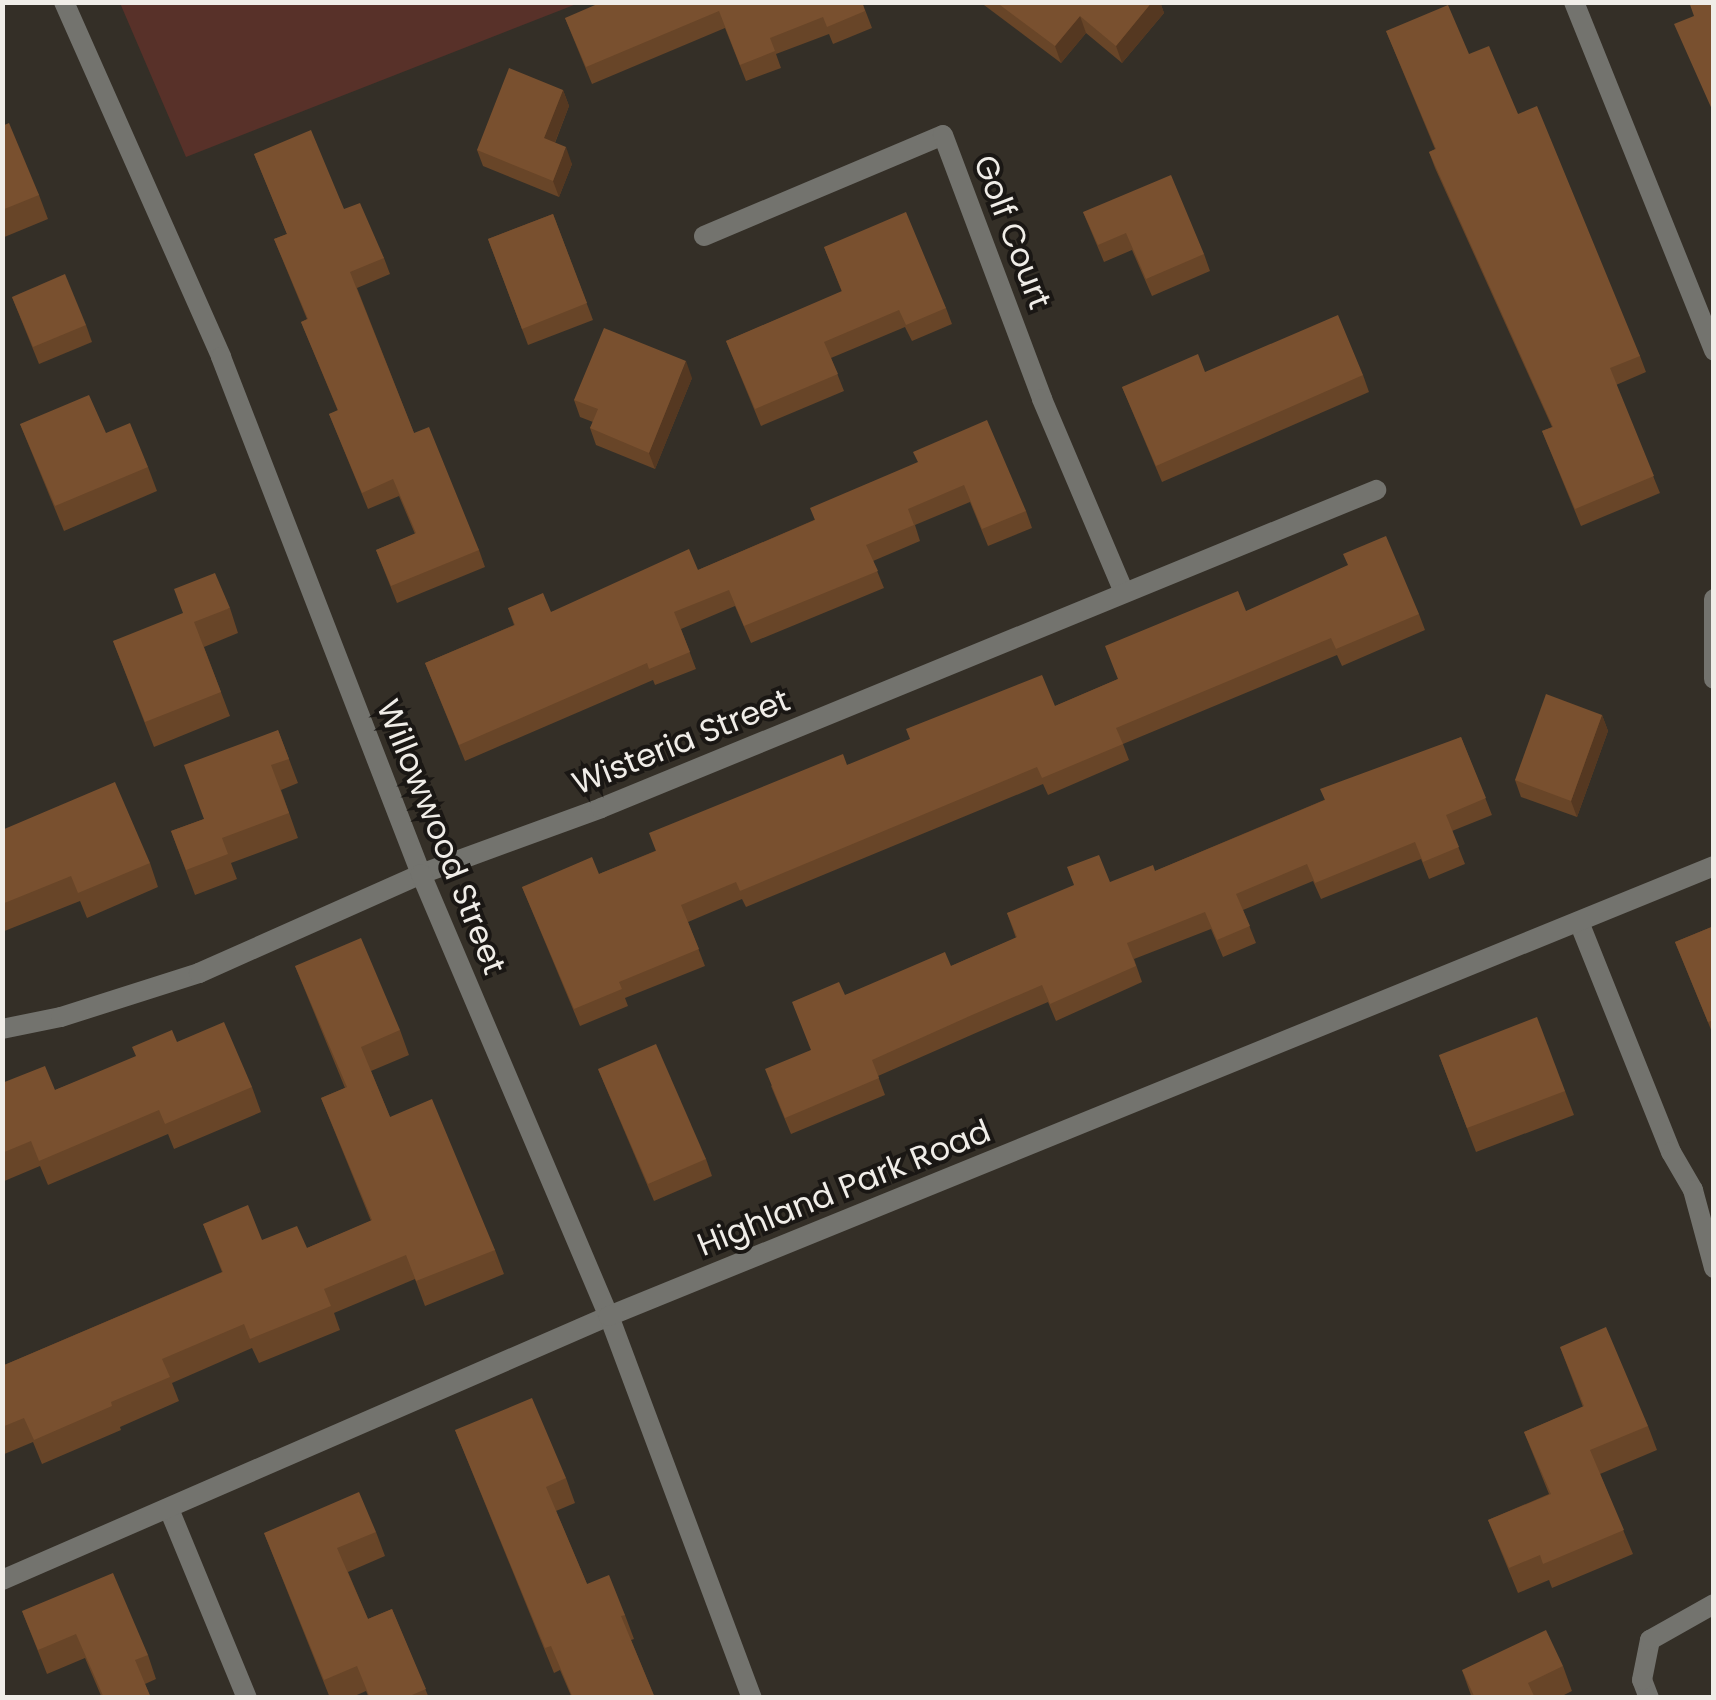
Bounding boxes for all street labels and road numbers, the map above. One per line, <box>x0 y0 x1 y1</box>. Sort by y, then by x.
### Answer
street label: Golf Court <box>965 150 1059 314</box>
street label: Wisteria Street <box>567 681 795 803</box>
street label: Willowwood Street <box>368 694 514 980</box>
street label: Highland Park Road <box>692 1112 996 1264</box>

